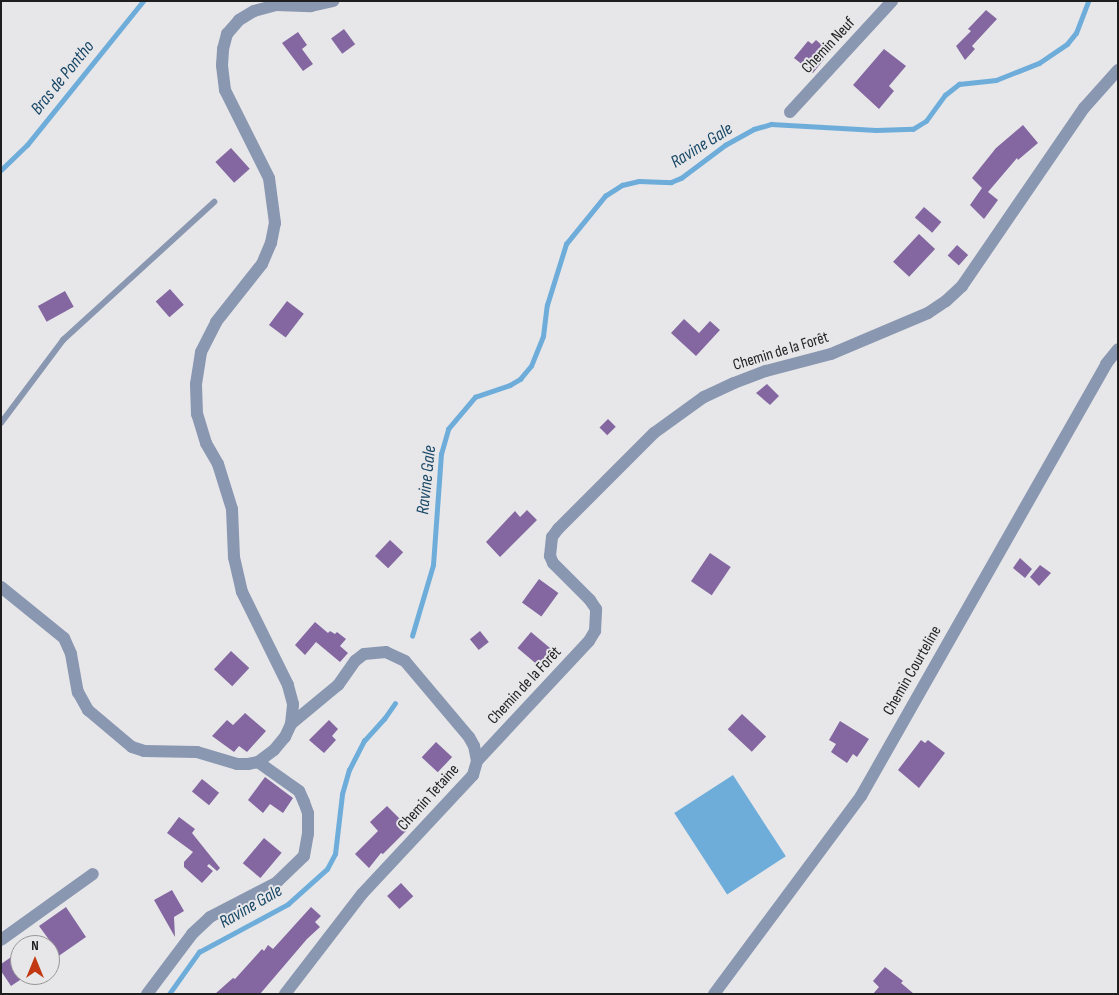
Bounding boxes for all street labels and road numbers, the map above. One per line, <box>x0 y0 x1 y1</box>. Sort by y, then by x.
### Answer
street label: Chemin Neuf <box>798 14 860 78</box>
street label: Chemin de la Forêt <box>731 328 831 376</box>
street label: Chemin Courteline <box>880 623 946 719</box>
street label: Chemin de la Forêt <box>484 643 566 729</box>
street label: Chemin Tetaine <box>394 761 464 835</box>

